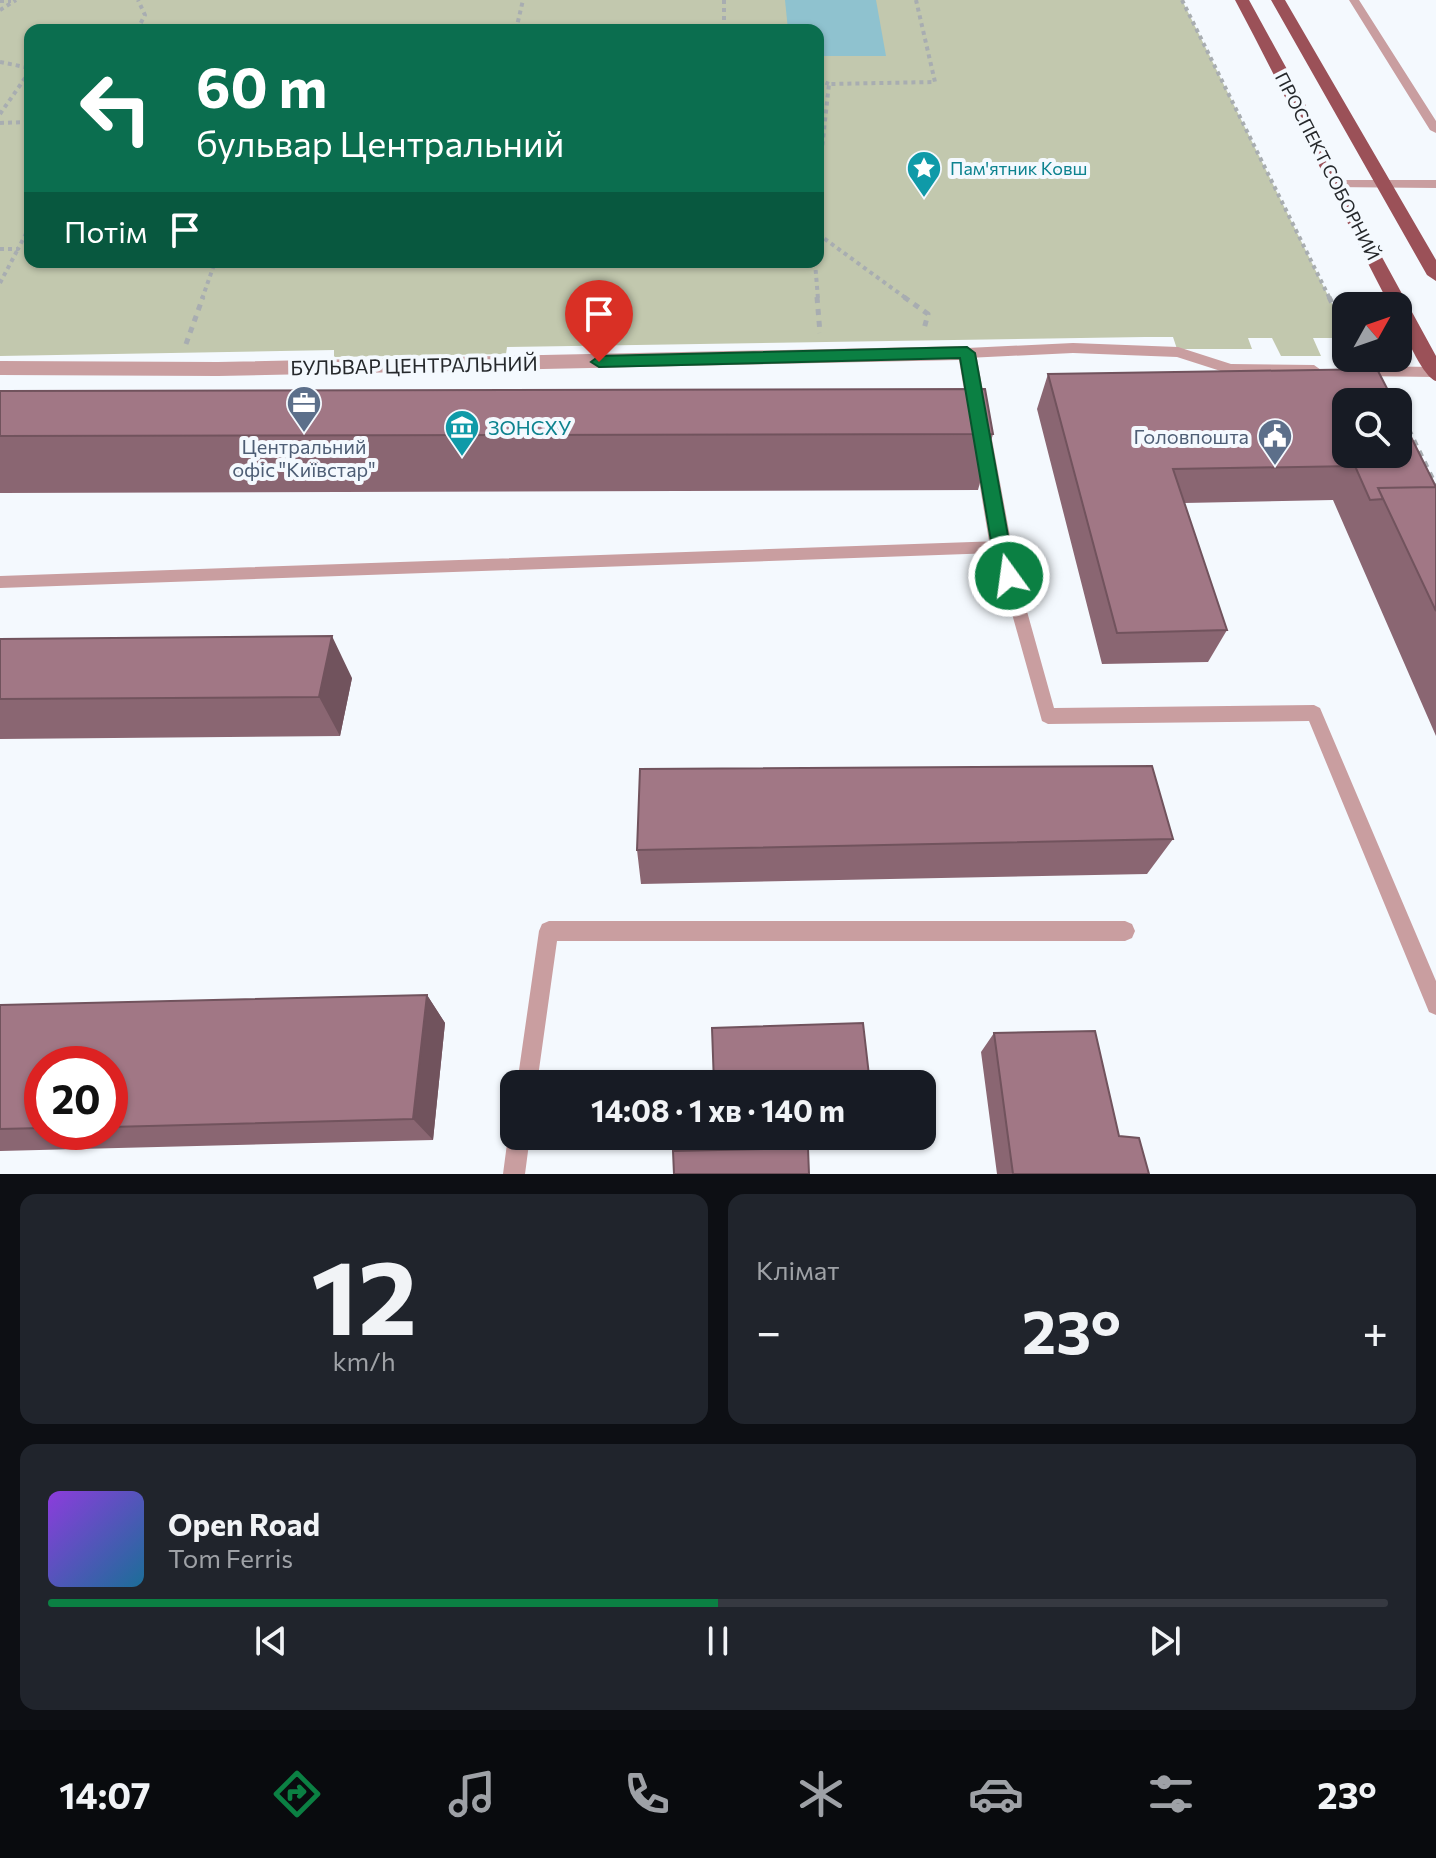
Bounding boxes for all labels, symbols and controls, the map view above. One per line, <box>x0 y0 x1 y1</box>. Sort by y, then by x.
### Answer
text: 60 m <box>196 51 327 120</box>
icon: left <box>64 56 168 160</box>
street label: ПРОСПЕКТ СОБОРНИЙ <box>1271 68 1385 264</box>
text: бульвар Центральний <box>196 120 564 164</box>
place icon: Пам'ятник Ковш <box>905 149 943 199</box>
place label: Пам'ятник Ковш <box>950 157 1088 179</box>
icon: arrive <box>163 208 207 252</box>
text: Потім <box>64 212 147 249</box>
pin <box>565 280 633 362</box>
icon: arrive <box>577 292 621 336</box>
north arrow <box>1332 292 1412 372</box>
map controls <box>1332 292 1412 468</box>
street label: БУЛЬВАР ЦЕНТРАЛЬНИЙ <box>290 351 538 379</box>
office icon: Центральний офіс "Київстар" <box>285 384 323 434</box>
button: search <box>1332 388 1412 468</box>
museum icon: ЗОНСХУ <box>443 408 481 458</box>
place label: ЗОНСХУ <box>488 415 572 439</box>
public building icon: Головпошта <box>1256 417 1294 467</box>
place label: Головпошта <box>1134 424 1249 448</box>
place label: Центральний офіс "Київстар" <box>232 434 376 481</box>
position arrow <box>967 534 1051 618</box>
speed limit sign: 20 <box>24 1046 128 1150</box>
text: 14:08 · 1 хв · 140 m <box>591 1091 845 1128</box>
text: 12 <box>311 1229 417 1356</box>
text: Клімат <box>756 1254 839 1285</box>
text: 23° <box>1022 1293 1121 1366</box>
text: − <box>756 1303 781 1357</box>
text: + <box>1362 1303 1388 1357</box>
text: km/h <box>332 1345 396 1376</box>
text: Open Road <box>168 1505 320 1542</box>
text: Tom Ferris <box>168 1542 293 1573</box>
icon: previous <box>249 1619 293 1663</box>
icon: pause <box>696 1619 740 1663</box>
icon: next <box>1143 1619 1187 1663</box>
icon: directions <box>269 1766 325 1822</box>
icon: music <box>444 1766 500 1822</box>
icon: phone <box>619 1766 675 1822</box>
icon: climate <box>793 1766 849 1822</box>
icon: car <box>968 1766 1024 1822</box>
icon: filters <box>1143 1766 1199 1822</box>
text: 14:07 <box>59 1772 151 1816</box>
text: 23° <box>1317 1772 1377 1816</box>

